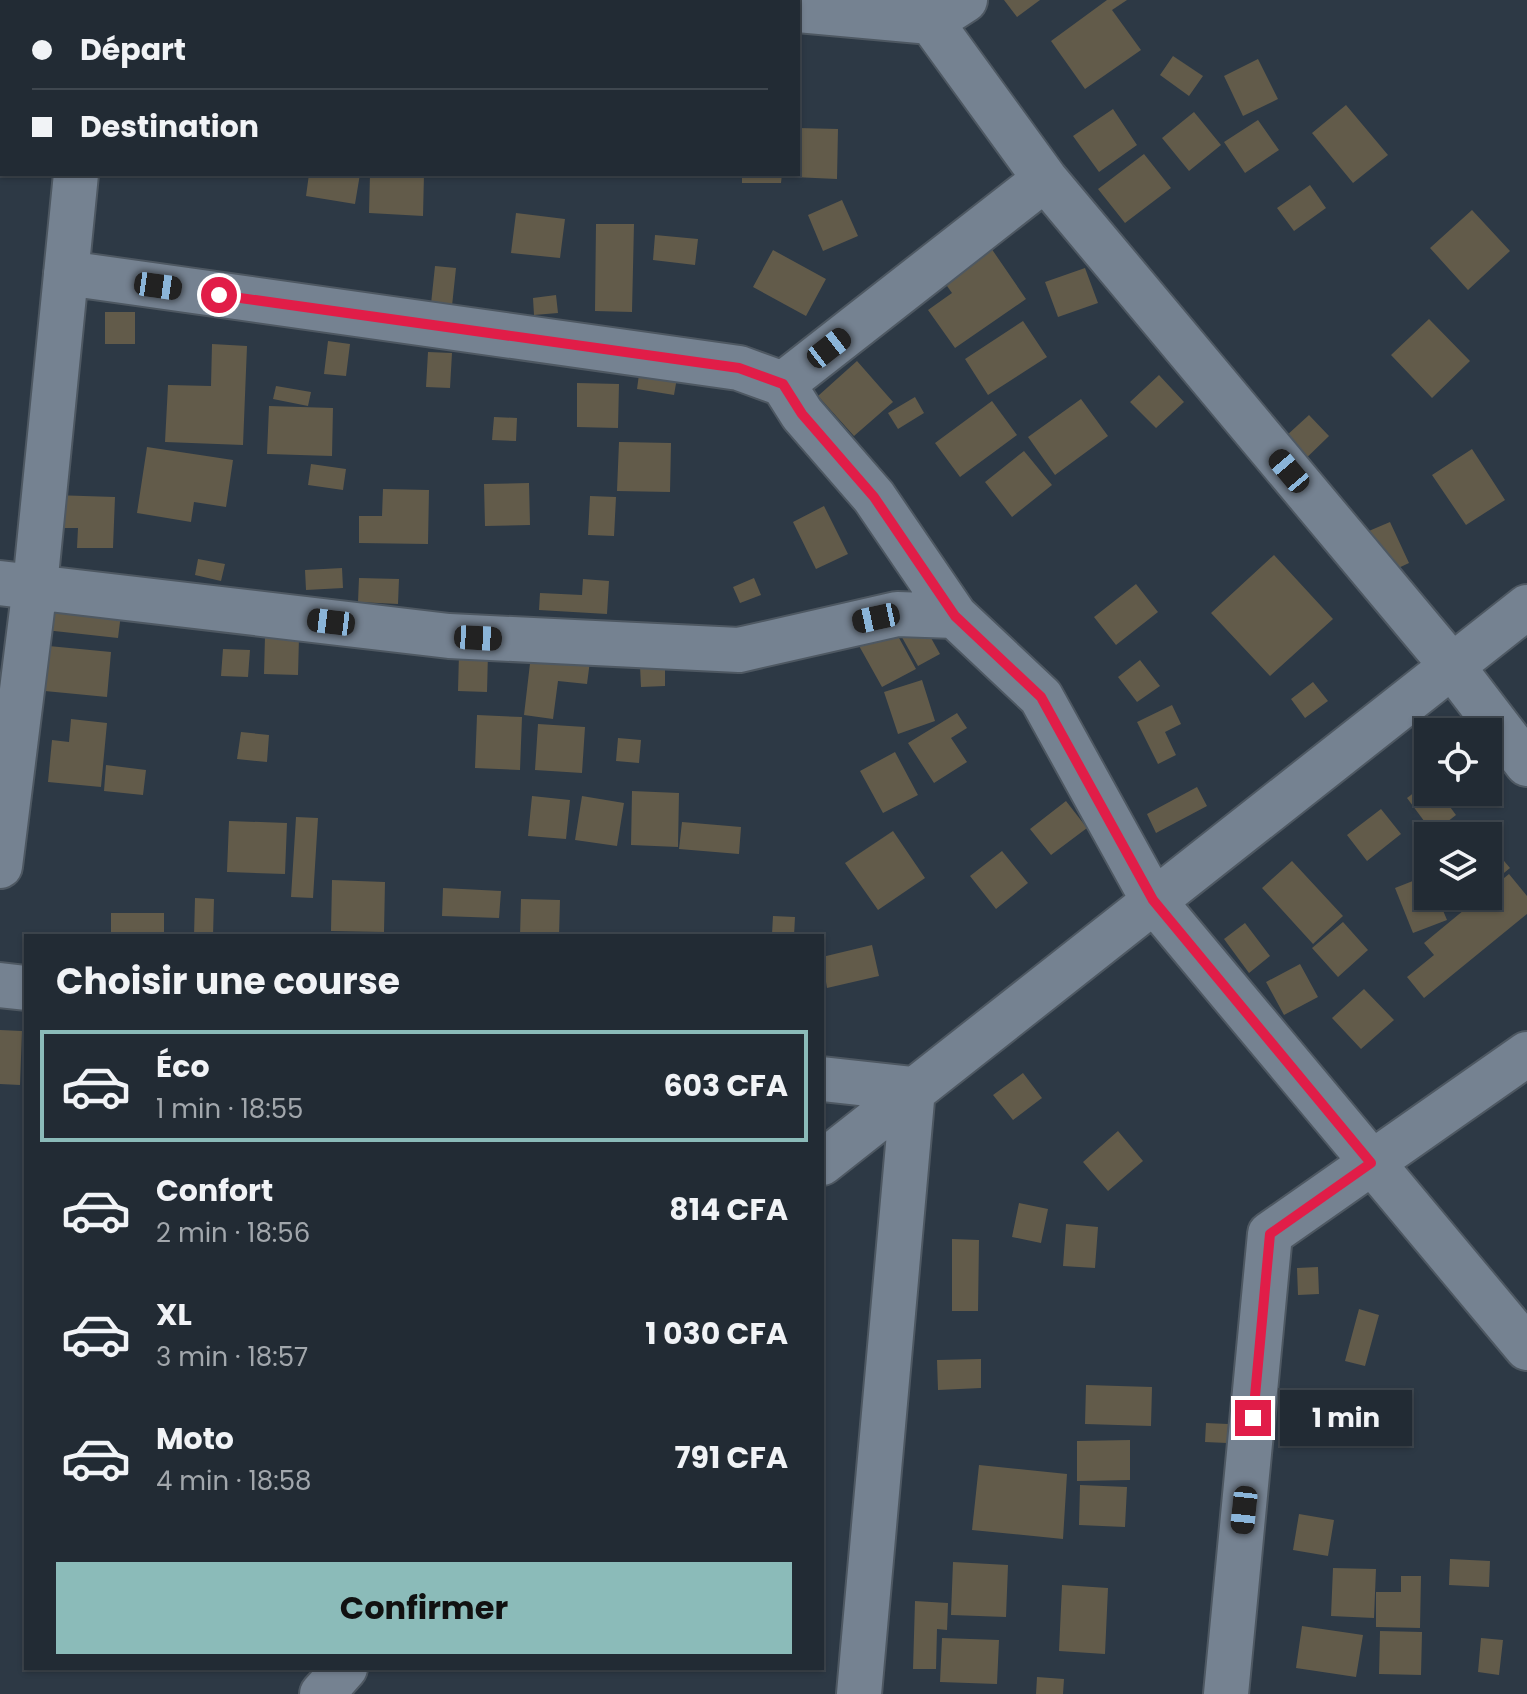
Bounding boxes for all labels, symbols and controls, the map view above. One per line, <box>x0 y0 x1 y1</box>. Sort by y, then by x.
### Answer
text: Départ <box>80 28 186 71</box>
text: Destination <box>80 105 259 148</box>
car <box>133 271 183 301</box>
route start <box>201 277 237 313</box>
car <box>803 324 855 372</box>
car <box>1264 445 1314 497</box>
car <box>850 601 902 635</box>
car <box>306 607 356 637</box>
car <box>453 625 503 651</box>
map controls <box>1414 718 1502 910</box>
button: locate <box>1414 718 1502 806</box>
button: layers <box>1414 822 1502 910</box>
text: Choisir une course <box>56 956 400 1007</box>
text: Éco <box>156 1045 210 1088</box>
icon: car <box>60 1050 132 1122</box>
text: 603 CFA <box>663 1064 788 1107</box>
text: 1 min · 18:55 <box>156 1091 303 1127</box>
text: Confort <box>156 1169 273 1212</box>
icon: car <box>60 1174 132 1246</box>
text: 814 CFA <box>669 1188 788 1231</box>
text: 2 min · 18:56 <box>156 1215 310 1251</box>
text: XL <box>156 1293 192 1336</box>
icon: car <box>60 1298 132 1370</box>
text: 1 030 CFA <box>645 1312 788 1355</box>
text: 3 min · 18:57 <box>156 1339 308 1375</box>
callout: 1 min <box>1281 1390 1413 1446</box>
route end <box>1235 1400 1271 1436</box>
text: 1 min <box>1312 1400 1380 1436</box>
text: Moto <box>156 1417 234 1460</box>
icon: car <box>60 1422 132 1494</box>
text: 791 CFA <box>674 1436 788 1479</box>
text: 4 min · 18:58 <box>156 1463 312 1499</box>
car <box>1230 1485 1258 1535</box>
button: Confirmer <box>56 1562 792 1654</box>

